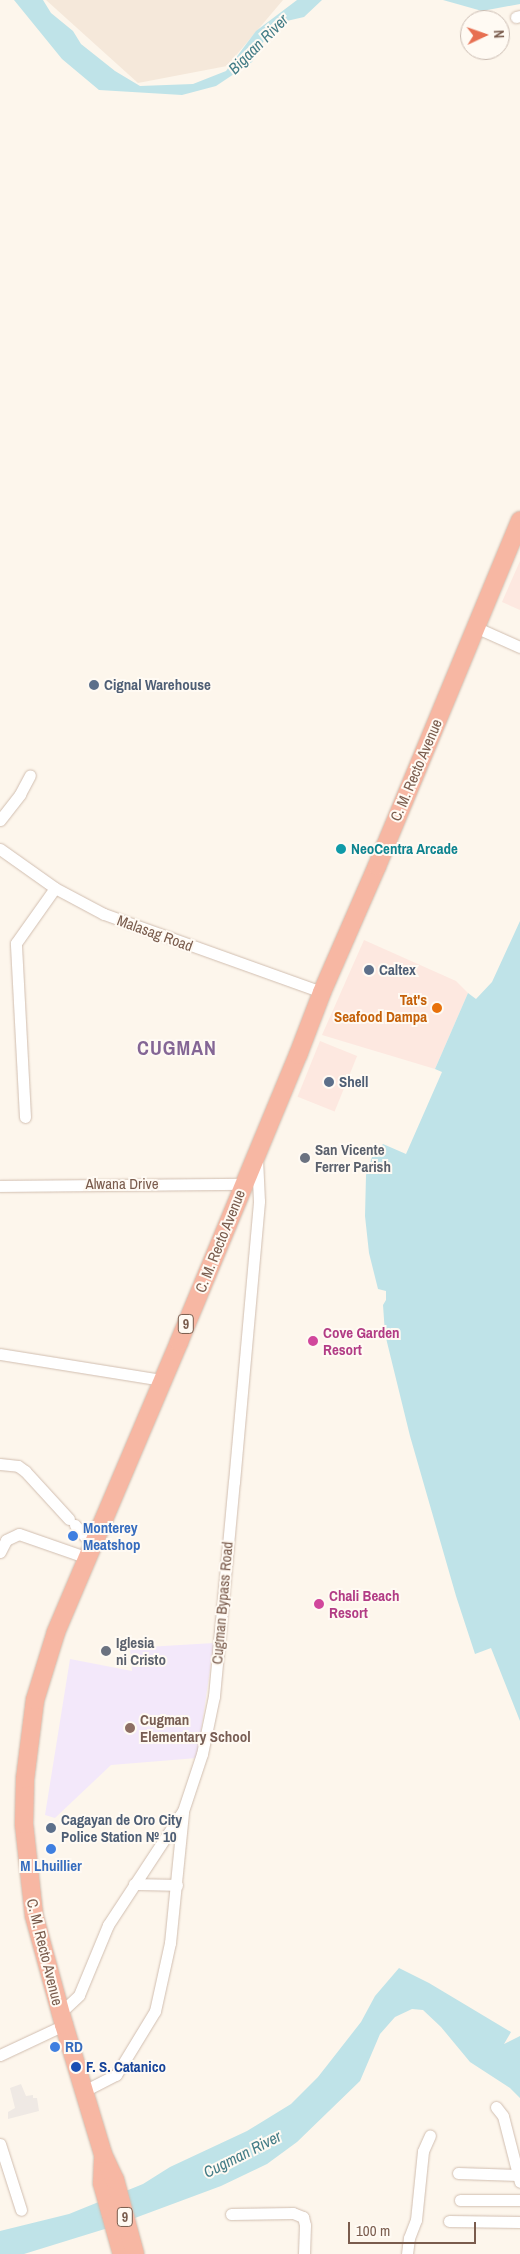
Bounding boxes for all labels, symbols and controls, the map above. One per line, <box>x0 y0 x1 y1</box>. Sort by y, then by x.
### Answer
water label: Bigaan River <box>224 10 292 78</box>
north arrow <box>460 10 510 60</box>
text: N <box>490 30 508 39</box>
place label: Cignal Warehouse <box>104 676 211 694</box>
marker: Cignal Warehouse <box>88 679 100 691</box>
street label: C. M. Recto Avenue <box>386 716 446 824</box>
place label: NeoCentra Arcade <box>351 840 458 858</box>
marker: NeoCentra Arcade <box>335 843 347 855</box>
street label: Malasag Road <box>115 911 195 955</box>
place label: Caltex <box>379 961 416 979</box>
marker: Caltex <box>363 964 375 976</box>
place label: Tat's Seafood Dampa <box>334 990 427 1025</box>
marker: Tat's Seafood Dampa <box>431 1002 443 1014</box>
district label: CUGMAN <box>136 1035 218 1059</box>
place label: Shell <box>339 1073 368 1091</box>
marker: Shell <box>323 1076 335 1088</box>
place label: San Vicente Ferrer Parish <box>315 1140 391 1175</box>
marker: San Vicente Ferrer Parish <box>299 1152 311 1164</box>
street label: Alwana Drive <box>85 1175 159 1193</box>
street label: C. M. Recto Avenue <box>191 1187 249 1295</box>
road number: 9 <box>177 1312 195 1336</box>
place label: Cove Garden Resort <box>323 1323 400 1358</box>
marker: Cove Garden Resort <box>307 1335 319 1347</box>
place label: Monterey Meatshop <box>83 1518 140 1553</box>
marker: Monterey Meatshop <box>67 1530 79 1542</box>
street label: Cugman Bypass Road <box>208 1541 236 1665</box>
place label: Chali Beach Resort <box>329 1586 399 1621</box>
marker: Chali Beach Resort <box>313 1598 325 1610</box>
place label: Iglesia ni Cristo <box>116 1633 166 1668</box>
marker: Iglesia ni Cristo <box>100 1645 112 1657</box>
place label: Cugman Elementary School <box>140 1710 251 1745</box>
marker: Cugman Elementary School <box>124 1722 136 1734</box>
place label: Cagayan de Oro City Police Station № 10 <box>61 1810 182 1845</box>
marker: Cagayan de Oro City Police Station № 10 <box>45 1822 57 1834</box>
marker: M Lhuillier <box>45 1843 57 1855</box>
place label: M Lhuillier <box>20 1857 82 1875</box>
street label: C. M. Recto Avenue <box>23 1897 67 2007</box>
place label: RD <box>65 2038 83 2056</box>
marker: RD <box>49 2041 61 2053</box>
place label: F. S. Catanico <box>86 2058 166 2076</box>
marker: F. S. Catanico <box>70 2061 82 2073</box>
water label: Cugman River <box>200 2126 284 2182</box>
road number: 9 <box>116 2206 134 2228</box>
scale bar <box>350 2212 478 2244</box>
text: 100 m <box>356 2220 390 2241</box>

